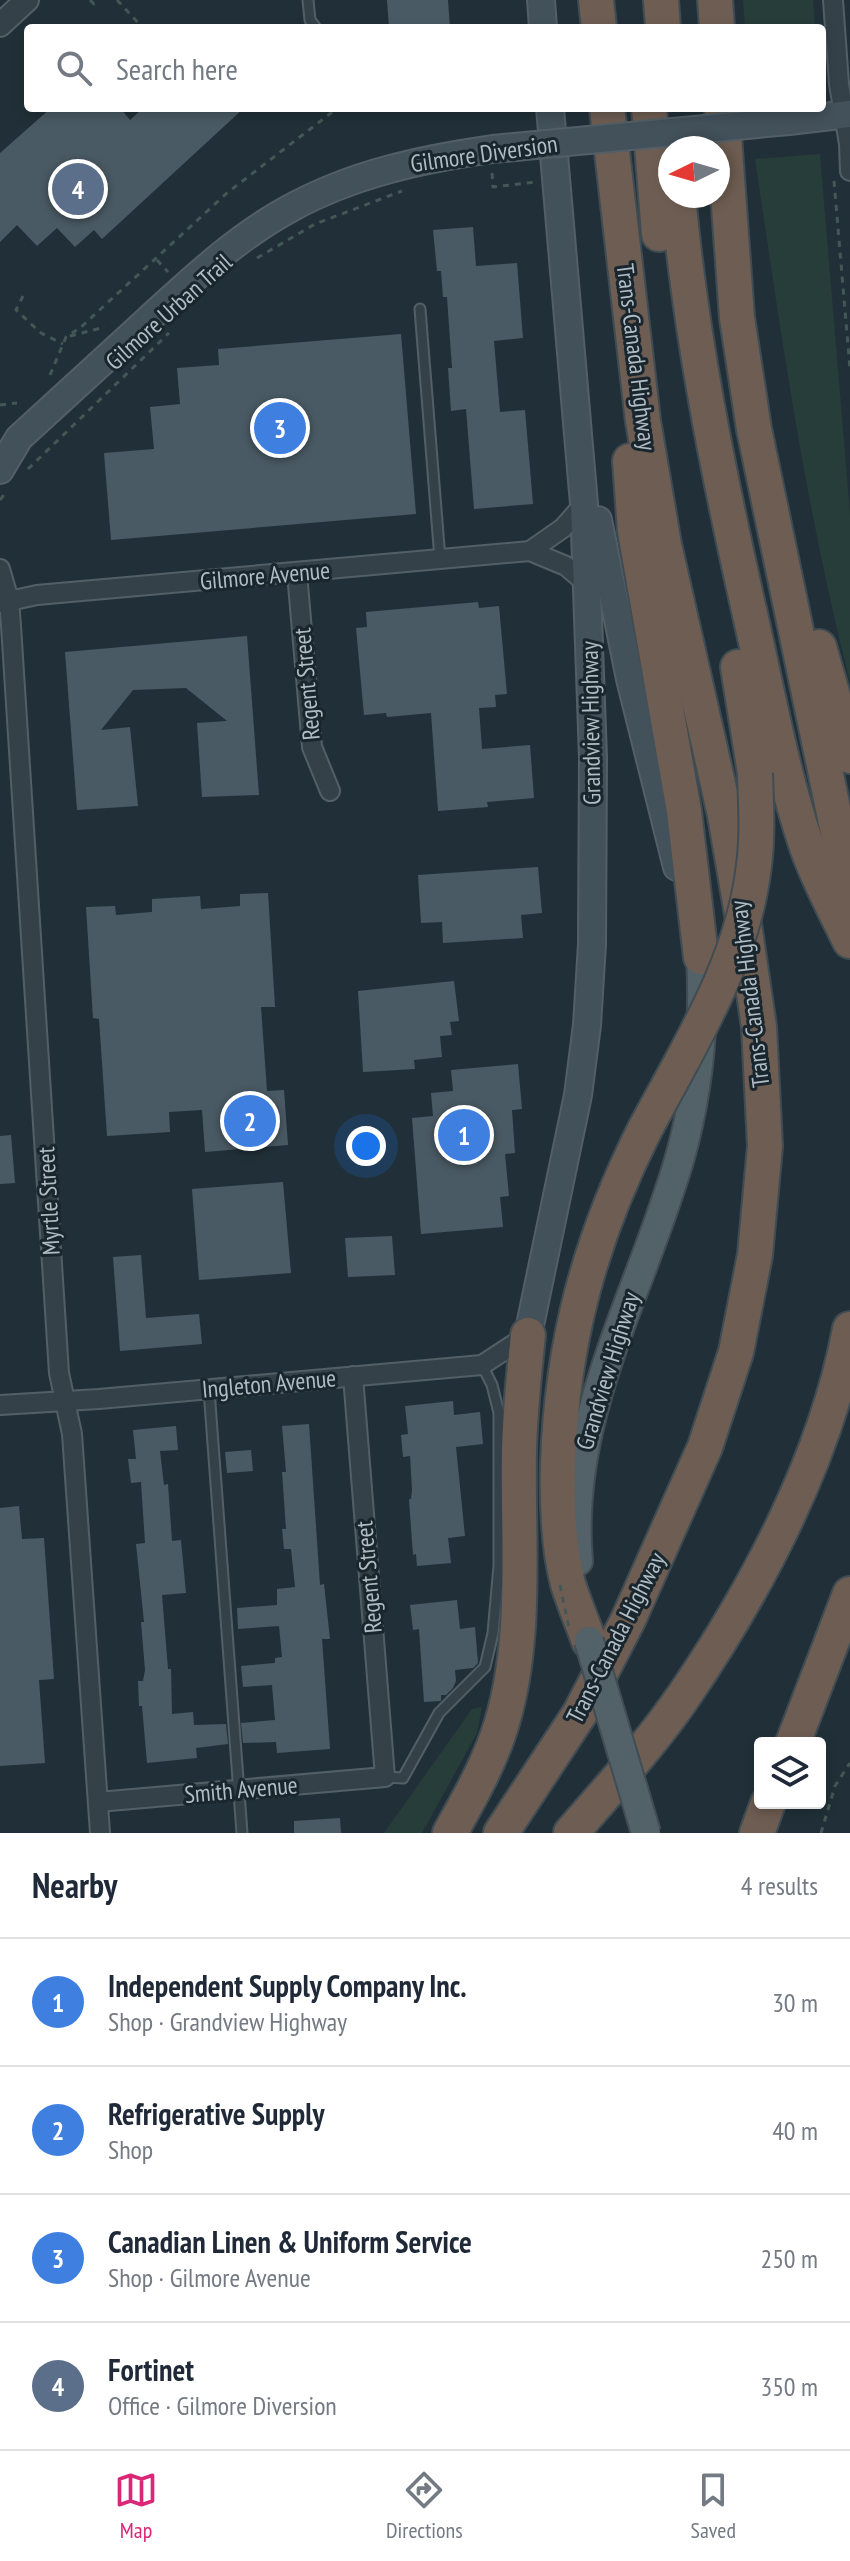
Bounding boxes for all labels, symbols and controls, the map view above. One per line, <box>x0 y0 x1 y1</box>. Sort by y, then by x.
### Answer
search box <box>24 24 826 112</box>
icon: search <box>52 46 96 90</box>
text: Search here <box>116 49 238 88</box>
street label: Gilmore Diversion <box>408 128 559 179</box>
north arrow <box>658 136 730 208</box>
pin: 4 <box>52 159 104 219</box>
street label: Gilmore Urban Trail <box>99 246 239 377</box>
street label: Trans-Canada Highway <box>610 262 663 452</box>
pin: 3 <box>254 398 306 458</box>
street label: Gilmore Avenue <box>199 554 331 597</box>
street label: Regent Street <box>286 626 327 741</box>
street label: Grandview Highway <box>574 641 607 805</box>
street label: Trans-Canada Highway <box>723 899 776 1089</box>
pin: 2 <box>224 1091 276 1151</box>
pin: 1 <box>438 1105 490 1165</box>
your location <box>346 1126 386 1166</box>
street label: Myrtle Street <box>30 1146 67 1256</box>
street label: Grandview Highway <box>569 1288 646 1454</box>
street label: Ingleton Avenue <box>201 1362 337 1405</box>
street label: Regent Street <box>348 1519 389 1634</box>
street label: Trans-Canada Highway <box>559 1547 672 1728</box>
map controls <box>754 1737 826 1809</box>
button: layers <box>754 1737 826 1809</box>
street label: Smith Avenue <box>183 1769 299 1810</box>
text: Nearby <box>32 1863 117 1907</box>
text: 4 results <box>741 1869 818 1902</box>
text: Independent Supply Company Inc. <box>108 1966 467 2005</box>
text: 1 <box>52 1986 64 2019</box>
text: 30 m <box>772 1986 818 2019</box>
text: Shop · Grandview Highway <box>108 2005 347 2038</box>
text: Refrigerative Supply <box>108 2094 325 2133</box>
text: 2 <box>52 2114 64 2147</box>
text: 40 m <box>772 2114 818 2147</box>
text: Shop <box>108 2133 153 2166</box>
text: Canadian Linen & Uniform Service <box>108 2222 472 2261</box>
text: 3 <box>52 2242 64 2275</box>
text: 250 m <box>760 2242 818 2275</box>
text: Shop · Gilmore Avenue <box>108 2261 311 2294</box>
text: Fortinet <box>108 2350 194 2389</box>
text: 4 <box>52 2370 64 2403</box>
text: 350 m <box>760 2370 818 2403</box>
text: Office · Gilmore Diversion <box>108 2389 337 2422</box>
tab: Map <box>114 2468 158 2544</box>
tab: Directions <box>386 2468 463 2544</box>
tab: Saved <box>691 2468 736 2544</box>

